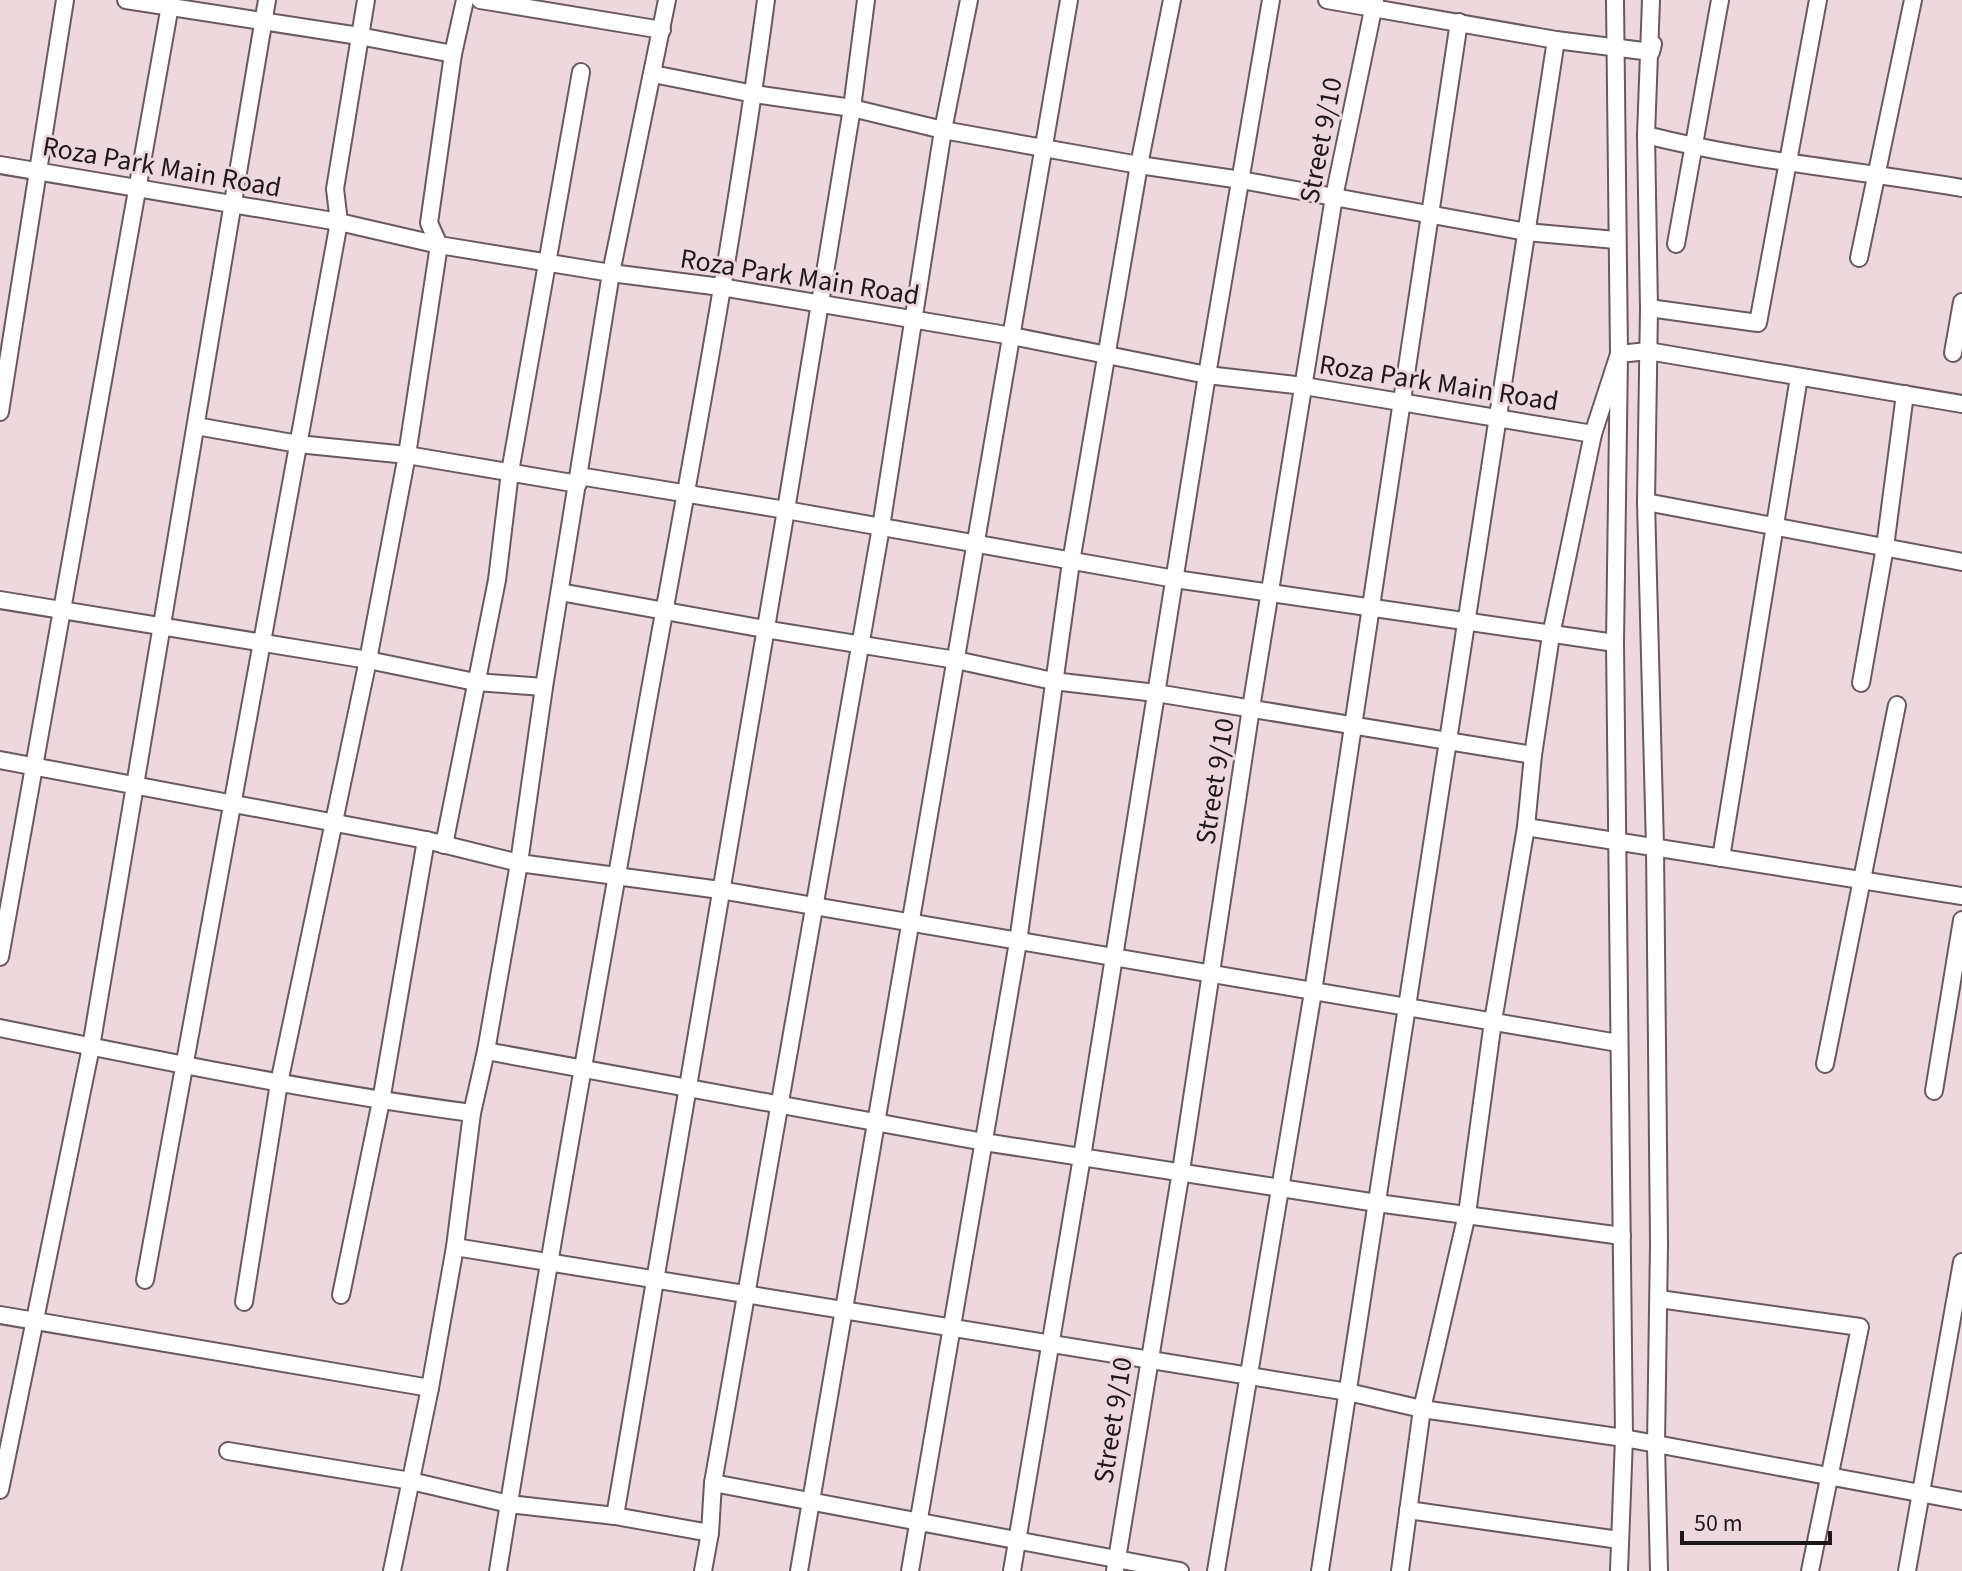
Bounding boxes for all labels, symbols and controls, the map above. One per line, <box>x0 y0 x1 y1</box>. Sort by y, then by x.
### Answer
street label: Street 9/10 <box>1289 74 1353 206</box>
street label: Roza Park Main Road <box>39 126 284 208</box>
street label: Roza Park Main Road <box>677 238 922 316</box>
street label: Roza Park Main Road <box>1316 344 1561 422</box>
street label: Street 9/10 <box>1185 715 1245 847</box>
street label: Street 9/10 <box>1083 1354 1143 1486</box>
scale bar <box>1682 1495 1830 1545</box>
text: 50 m <box>1694 1506 1743 1541</box>

